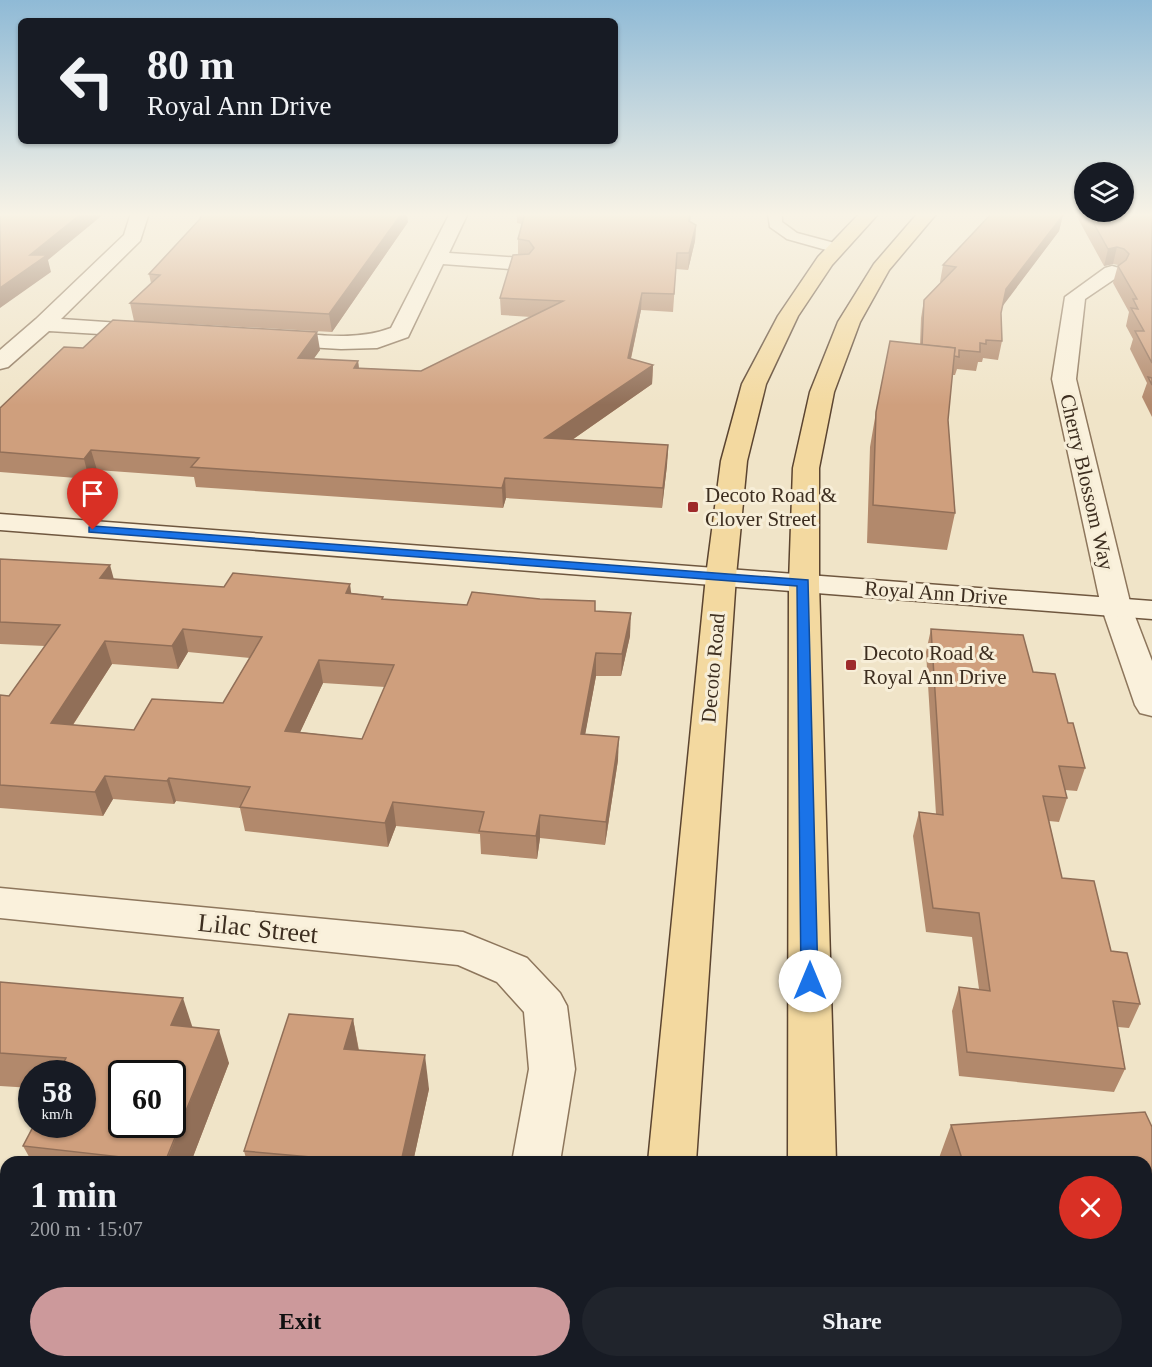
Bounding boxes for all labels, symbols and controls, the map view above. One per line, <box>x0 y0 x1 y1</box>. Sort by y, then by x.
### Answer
icon: left <box>48 42 126 120</box>
text: 80 m <box>147 42 235 88</box>
text: Royal Ann Drive <box>147 91 331 121</box>
map controls <box>1074 162 1134 222</box>
button: layers <box>1074 162 1134 222</box>
street label: Cherry Blossom Way <box>1055 392 1119 573</box>
pin <box>67 468 118 530</box>
icon: arrive <box>76 477 109 510</box>
place label: Decoto Road & Clover Street <box>705 483 837 531</box>
marker: Decoto Road & Clover Street <box>686 500 700 514</box>
street label: Royal Ann Drive <box>864 576 1008 610</box>
street label: Decoto Road <box>696 612 730 724</box>
place label: Decoto Road & Royal Ann Drive <box>863 641 1006 689</box>
marker: Decoto Road & Royal Ann Drive <box>844 658 858 672</box>
street label: Lilac Street <box>196 908 320 949</box>
position arrow <box>778 949 842 1013</box>
speed limit sign: 60 <box>108 1060 186 1138</box>
text: 58 <box>42 1075 72 1108</box>
text: km/h <box>42 1106 72 1122</box>
text: 1 min <box>30 1175 117 1215</box>
button: close <box>1059 1176 1122 1239</box>
text: 200 m · 15:07 <box>30 1218 143 1240</box>
button: Exit <box>30 1287 570 1356</box>
button: Share <box>582 1287 1122 1356</box>

